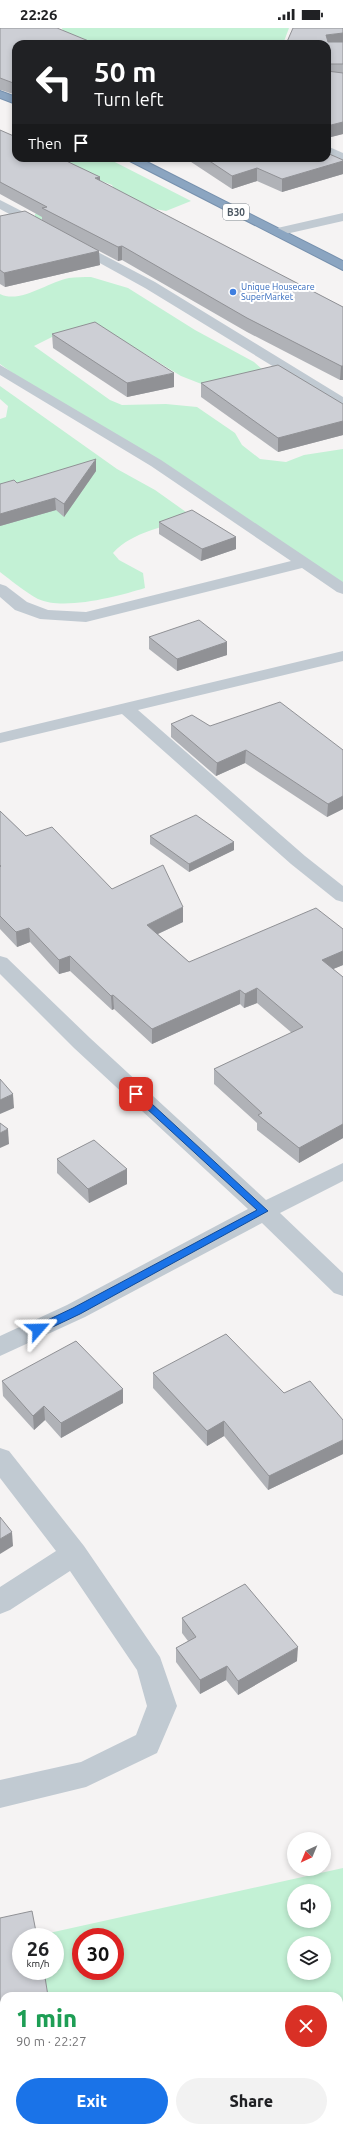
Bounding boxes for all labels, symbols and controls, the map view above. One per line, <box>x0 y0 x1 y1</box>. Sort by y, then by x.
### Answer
text: 22:26 <box>20 6 58 23</box>
icon: left <box>28 56 80 108</box>
text: 50 m <box>94 56 156 87</box>
text: Turn left <box>94 89 164 109</box>
icon: arrive <box>70 132 92 154</box>
text: Then <box>28 135 62 152</box>
road number: B30 <box>223 204 249 220</box>
place label: Unique Housecare SuperMarket <box>241 282 315 302</box>
marker: Unique Housecare SuperMarket <box>228 287 238 297</box>
pin <box>119 1077 153 1111</box>
icon: arrive <box>125 1083 147 1105</box>
position arrow <box>17 1308 59 1350</box>
north arrow <box>287 1832 331 1876</box>
map controls <box>287 1832 331 1980</box>
button: sound <box>287 1884 331 1928</box>
speed limit sign: 30 <box>72 1928 124 1980</box>
button: layers <box>287 1936 331 1980</box>
text: 26 <box>27 1937 49 1960</box>
text: km/h <box>26 1958 50 1969</box>
text: 1 min <box>16 2005 77 2032</box>
button: close <box>285 2005 327 2047</box>
text: 90 m · 22:27 <box>16 2034 87 2048</box>
button: Exit <box>16 2078 168 2124</box>
button: Share <box>176 2078 327 2124</box>

